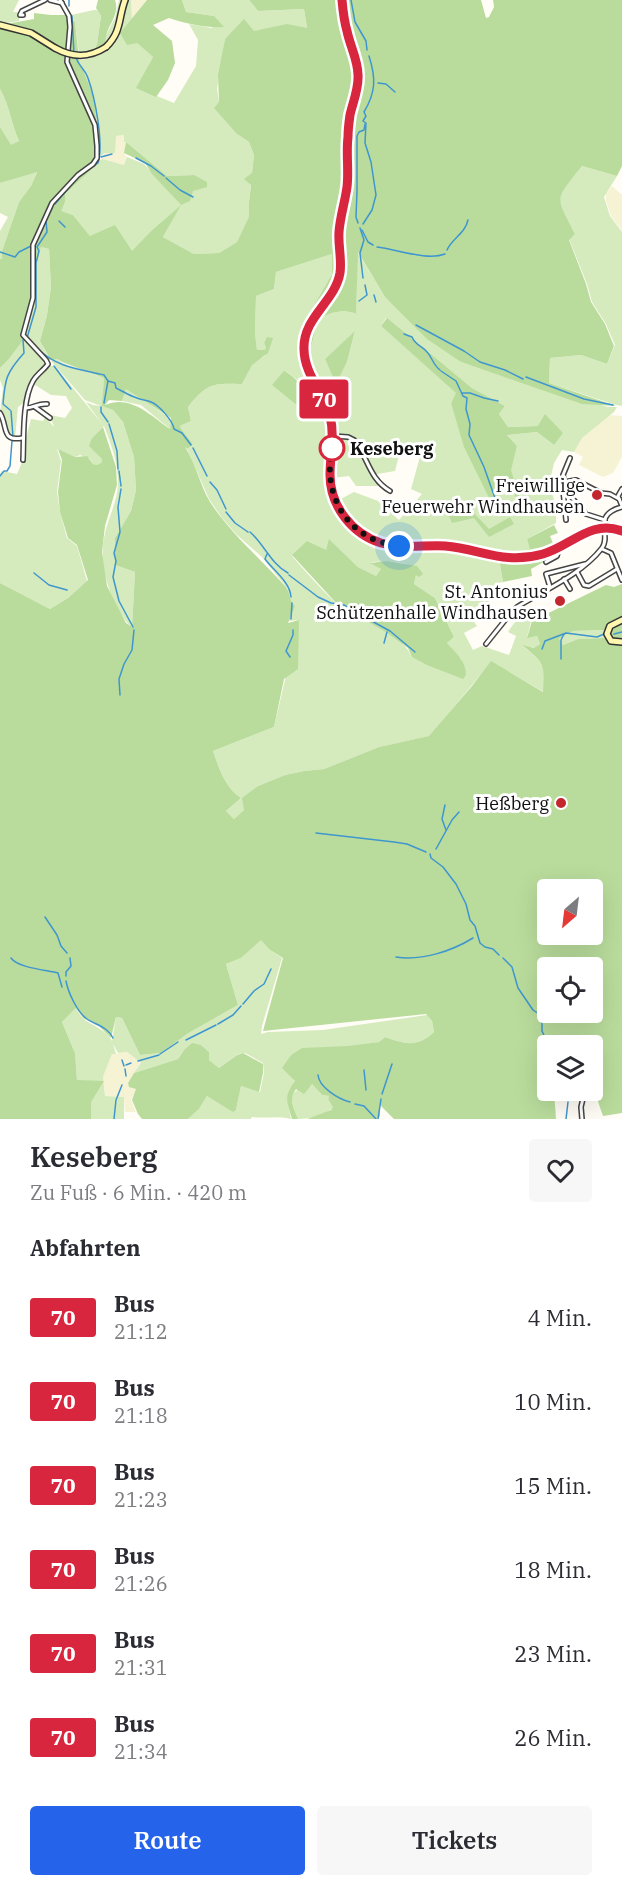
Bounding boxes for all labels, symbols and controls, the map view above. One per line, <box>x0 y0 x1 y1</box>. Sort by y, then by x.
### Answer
line badge: 70 <box>297 380 351 418</box>
text: 70 <box>311 385 337 413</box>
marker: Keseberg <box>319 435 345 461</box>
place label: Keseberg <box>350 437 434 460</box>
place label: Freiwillige Feuerwehr Windhausen <box>381 474 585 518</box>
marker: Freiwillige Feuerwehr Windhausen <box>590 488 604 502</box>
your location <box>384 531 414 561</box>
place label: St. Antonius Schützenhalle Windhausen <box>316 580 548 624</box>
marker: St. Antonius Schützenhalle Windhausen <box>553 594 567 608</box>
place label: Heßberg <box>475 792 549 815</box>
marker: Heßberg <box>554 796 568 810</box>
north arrow <box>537 879 603 945</box>
map controls <box>537 879 603 1101</box>
button: locate <box>537 957 603 1023</box>
button: layers <box>537 1035 603 1101</box>
text: Keseberg <box>30 1138 158 1175</box>
button: heart <box>529 1139 592 1202</box>
text: Zu Fuß · 6 Min. · 420 m <box>30 1179 247 1206</box>
text: Abfahrten <box>30 1233 141 1262</box>
text: Bus <box>114 1289 155 1318</box>
text: 70 <box>50 1303 76 1331</box>
text: 4 Min. <box>527 1303 592 1332</box>
text: 21:12 <box>114 1318 168 1345</box>
text: Bus <box>114 1373 155 1402</box>
text: 70 <box>50 1387 76 1415</box>
text: 10 Min. <box>514 1387 592 1416</box>
text: 21:18 <box>114 1402 168 1429</box>
text: Bus <box>114 1457 155 1486</box>
text: 70 <box>50 1471 76 1499</box>
text: 15 Min. <box>514 1471 592 1500</box>
text: 21:23 <box>114 1486 168 1513</box>
text: Bus <box>114 1541 155 1570</box>
text: 70 <box>50 1555 76 1583</box>
text: 18 Min. <box>514 1555 592 1584</box>
text: 21:26 <box>114 1570 168 1597</box>
text: Bus <box>114 1625 155 1654</box>
text: 70 <box>50 1639 76 1667</box>
text: 23 Min. <box>514 1639 592 1668</box>
text: 21:31 <box>114 1654 168 1681</box>
text: Bus <box>114 1709 155 1738</box>
text: 70 <box>50 1723 76 1751</box>
text: 26 Min. <box>514 1723 592 1752</box>
text: 21:34 <box>114 1738 168 1765</box>
button: Route <box>30 1806 305 1875</box>
button: Tickets <box>317 1806 592 1875</box>

